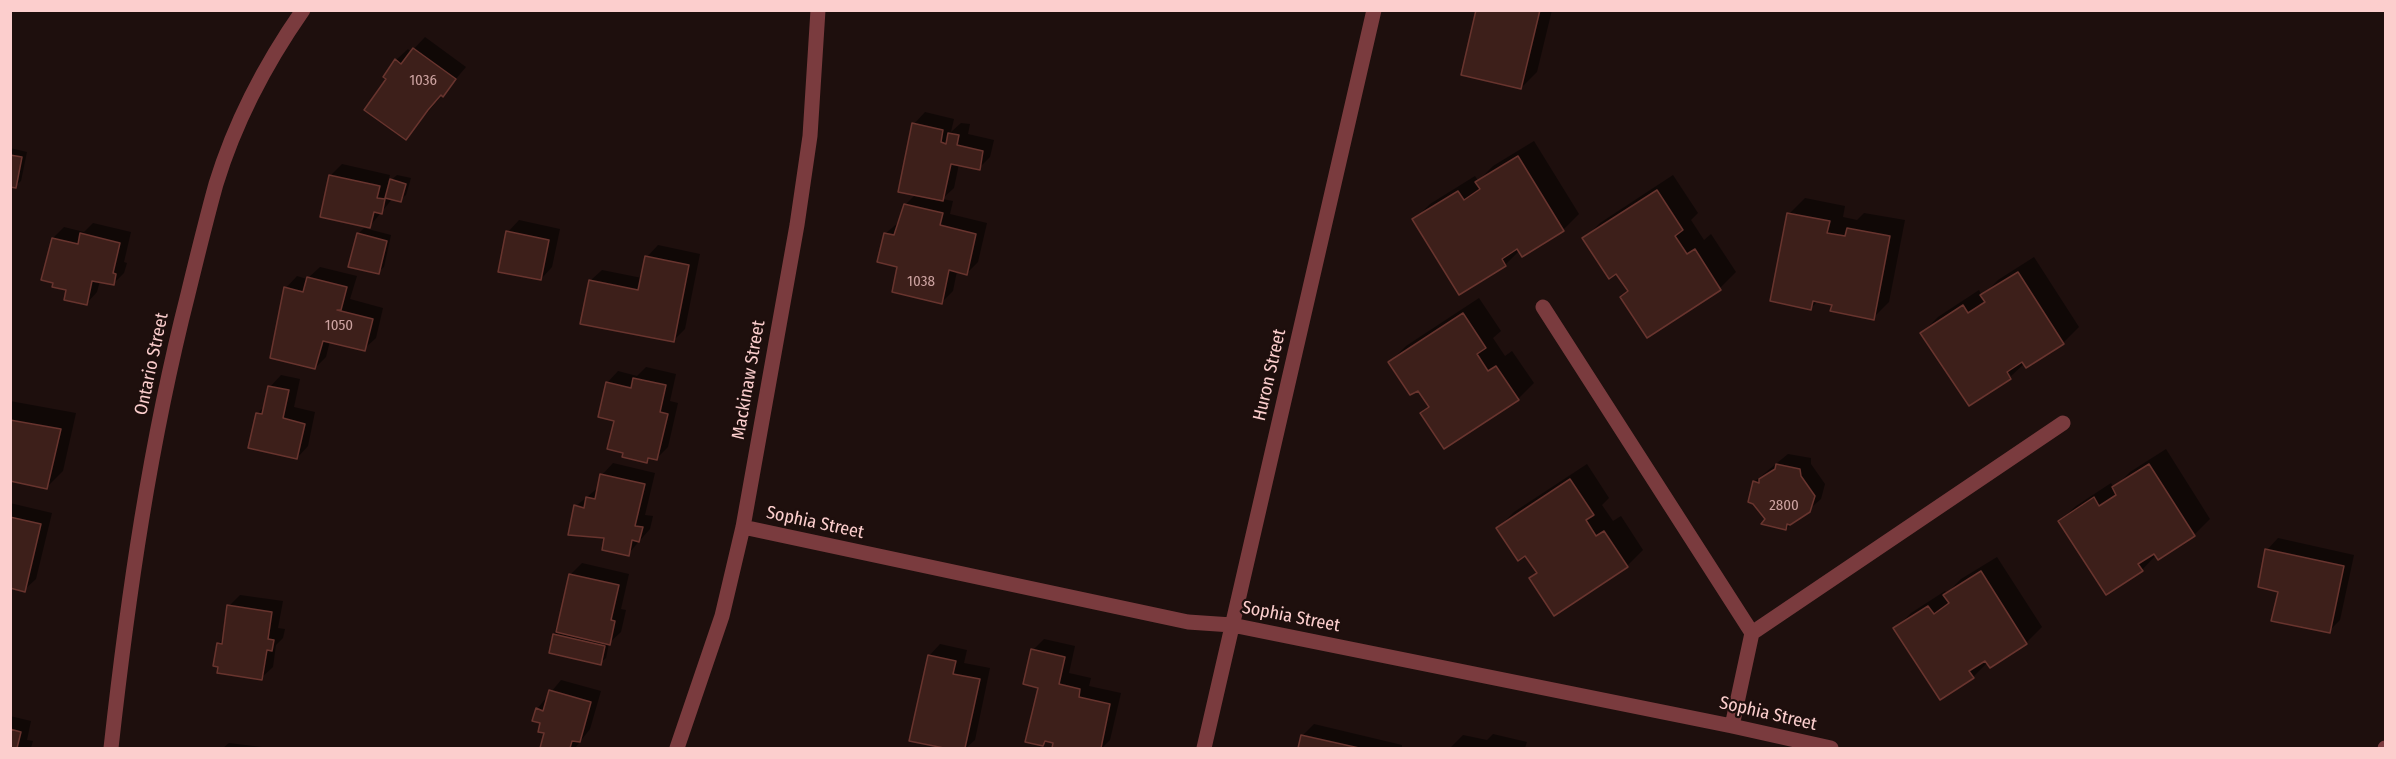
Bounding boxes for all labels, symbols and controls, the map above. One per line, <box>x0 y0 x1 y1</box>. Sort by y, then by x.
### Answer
house number: 1036 <box>409 72 437 90</box>
house number: 1038 <box>907 273 935 291</box>
street label: Ontario Street <box>131 311 173 417</box>
house number: 1050 <box>325 317 353 335</box>
street label: Mackinaw Street <box>728 319 770 441</box>
street label: Huron Street <box>1249 327 1291 423</box>
house number: 2800 <box>1769 497 1799 515</box>
street label: Sophia Street <box>764 502 866 544</box>
street label: Sophia Street <box>1240 597 1342 637</box>
street label: Sophia Street <box>1717 692 1819 736</box>

